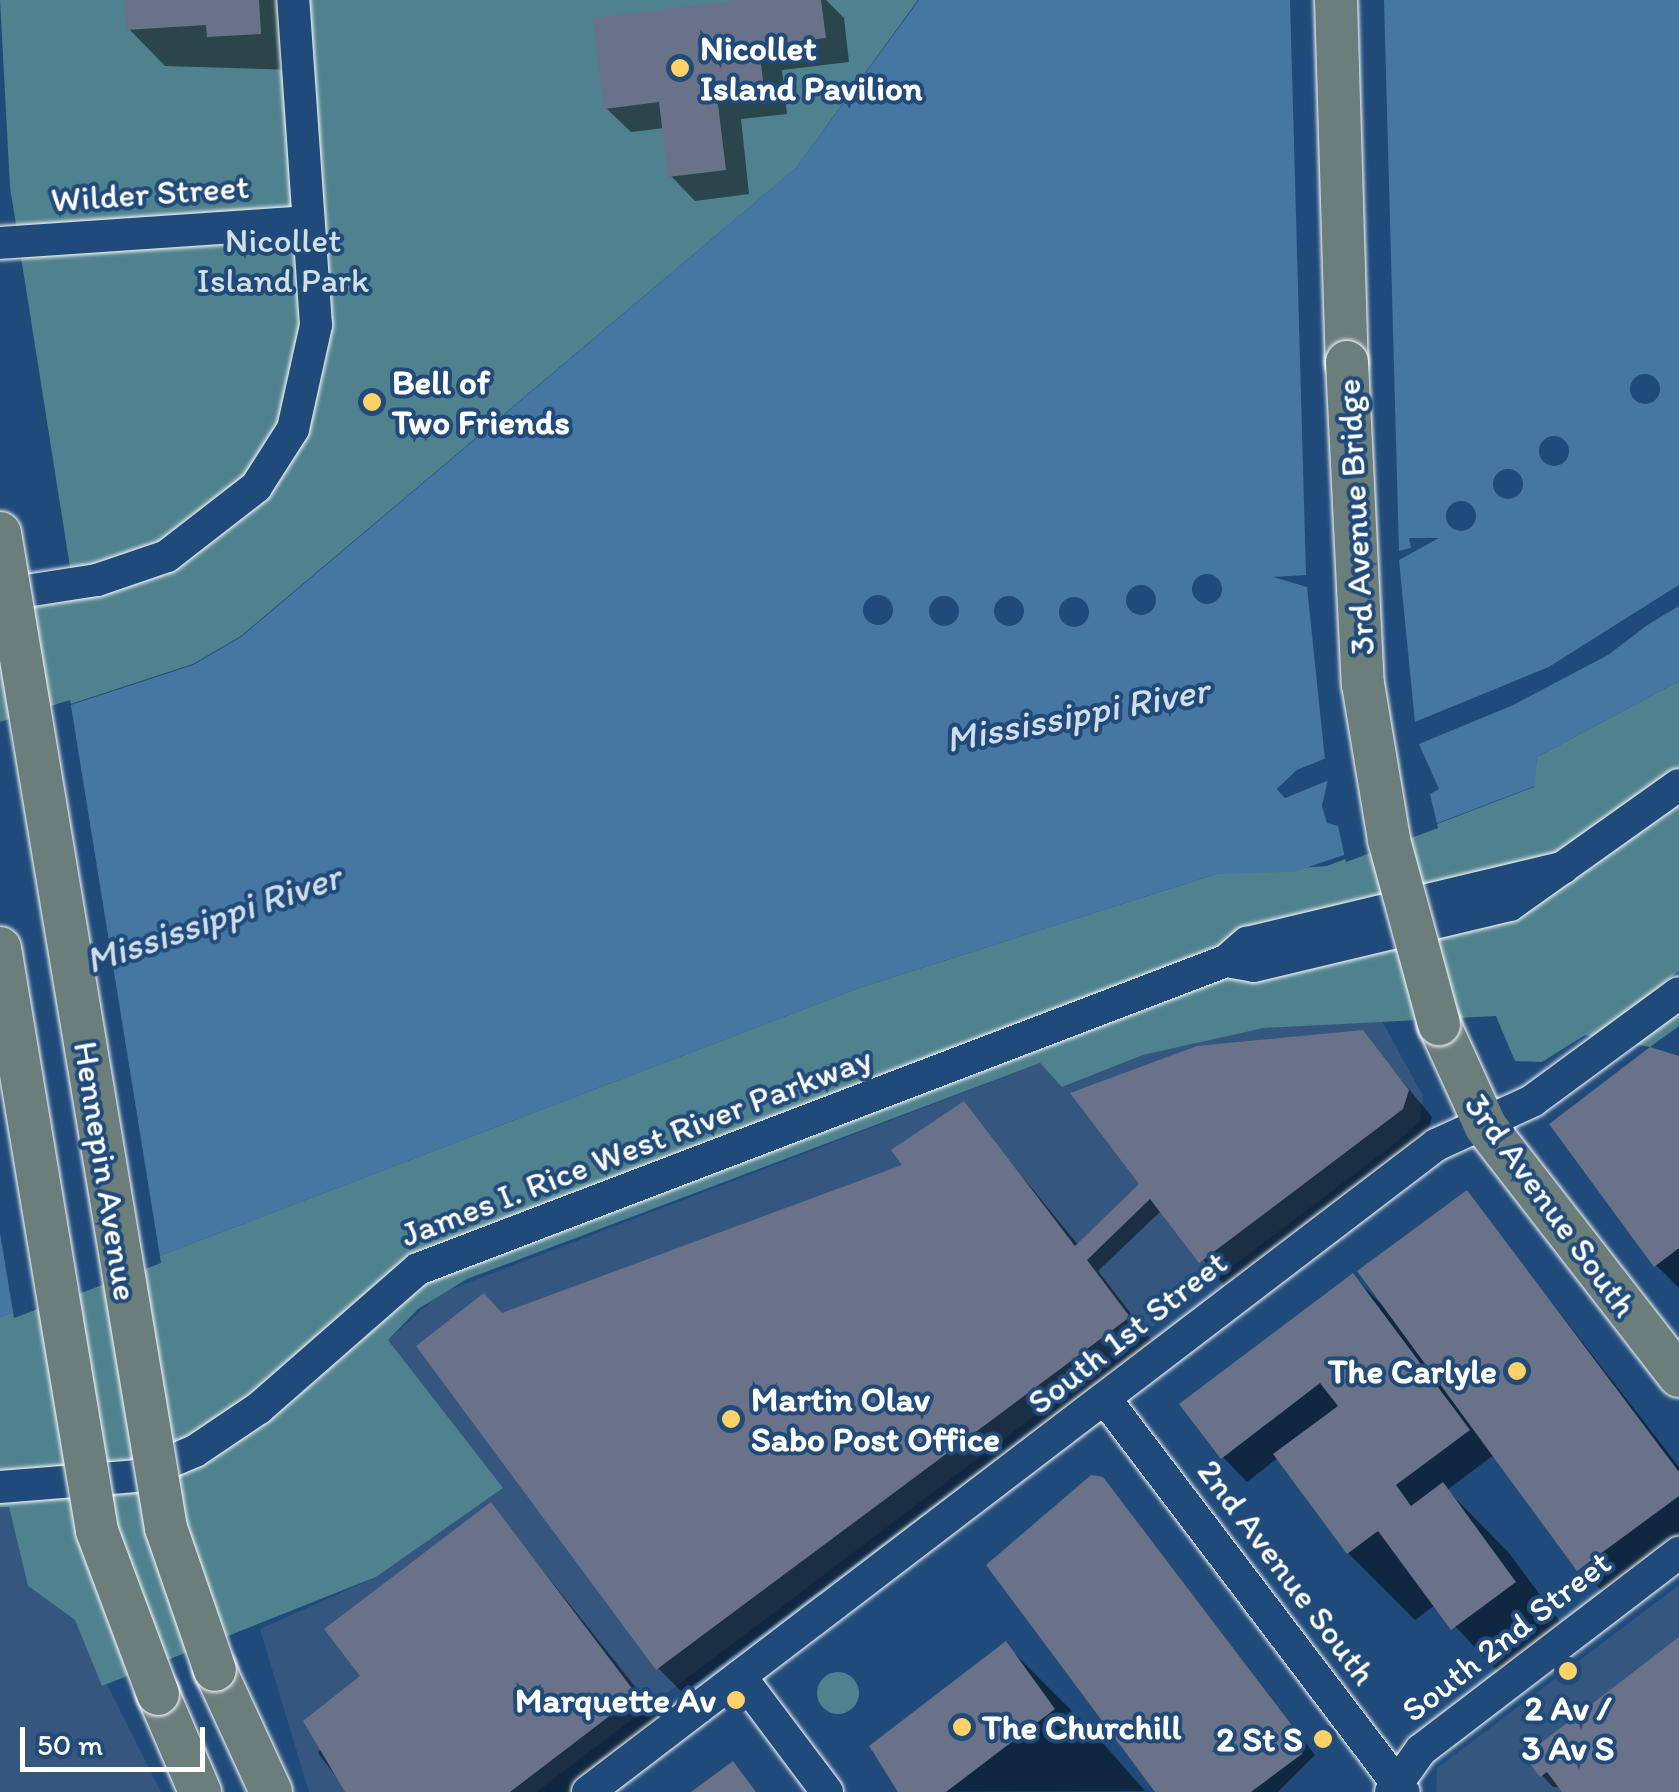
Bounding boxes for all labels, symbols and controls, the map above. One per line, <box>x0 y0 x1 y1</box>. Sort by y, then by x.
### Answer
place label: Nicollet Island Pavilion <box>700 27 922 109</box>
marker: Nicollet Island Pavilion <box>669 57 691 79</box>
street label: Wilder Street <box>50 165 250 221</box>
park label: Nicollet Island Park <box>197 219 369 301</box>
place label: Bell of Two Friends <box>392 361 568 443</box>
street label: 3rd Avenue Bridge <box>1327 378 1383 656</box>
marker: Bell of Two Friends <box>361 391 383 413</box>
water label: Mississippi River <box>942 667 1212 763</box>
water label: Mississippi River <box>80 854 346 984</box>
street label: James I. Rice West River Parkway <box>397 1037 875 1255</box>
street label: Hennepin Avenue <box>65 1039 147 1303</box>
street label: 3rd Avenue South <box>1456 1086 1646 1324</box>
street label: South 1st Street <box>1019 1241 1235 1423</box>
place label: The Carlyle <box>1326 1350 1497 1392</box>
marker: The Carlyle <box>1506 1360 1528 1382</box>
place label: Martin Olav Sabo Post Office <box>751 1378 999 1460</box>
marker: Martin Olav Sabo Post Office <box>720 1408 742 1430</box>
street label: 2nd Avenue South <box>1189 1452 1385 1692</box>
street label: South 2nd Street <box>1393 1542 1619 1730</box>
marker: 2 Av / 3 Av S <box>1557 1660 1579 1682</box>
place label: Marquette Av <box>515 1679 716 1721</box>
place label: 2 Av / 3 Av S <box>1522 1687 1614 1769</box>
marker: Marquette Av <box>725 1689 747 1711</box>
place label: The Churchill <box>982 1706 1183 1748</box>
scale bar <box>25 1707 210 1769</box>
marker: The Churchill <box>951 1716 973 1738</box>
place label: 2 St S <box>1216 1718 1303 1760</box>
text: 50 m <box>37 1726 103 1763</box>
marker: 2 St S <box>1312 1728 1334 1750</box>

